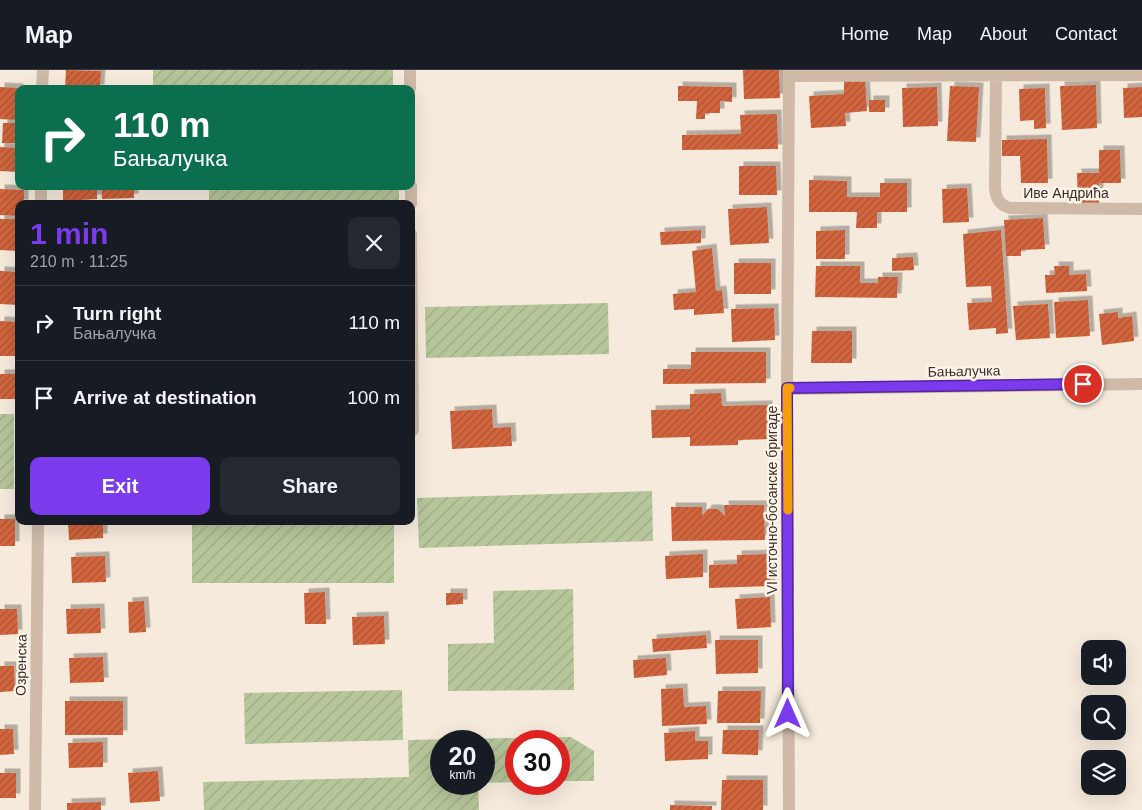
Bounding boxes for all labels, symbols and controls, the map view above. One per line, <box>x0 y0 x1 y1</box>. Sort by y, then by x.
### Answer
text: Map <box>25 21 73 48</box>
text: Home <box>841 24 889 44</box>
text: Map <box>917 24 952 44</box>
text: About <box>980 24 1027 44</box>
text: Contact <box>1055 24 1117 44</box>
icon: right <box>30 105 95 170</box>
text: 110 m <box>113 105 210 144</box>
text: Бањалучка <box>113 146 227 171</box>
street label: Иве Андрића <box>1023 185 1109 201</box>
text: 1 min <box>30 217 108 250</box>
button: close <box>348 217 400 269</box>
text: 210 m · 11:25 <box>30 253 128 270</box>
text: Turn right <box>73 303 161 324</box>
icon: right <box>30 309 58 337</box>
text: 110 m <box>349 312 400 333</box>
text: Бањалучка <box>73 325 156 342</box>
street label: Бањалучка <box>927 362 1001 380</box>
pin <box>1062 363 1104 405</box>
icon: arrive <box>1069 370 1097 398</box>
icon: arrive <box>30 384 58 412</box>
text: Arrive at destination <box>73 387 257 408</box>
text: 100 m <box>347 387 400 408</box>
street label: VI источно-босанске бригаде <box>764 405 780 594</box>
button: Exit <box>30 457 210 515</box>
button: Share <box>220 457 400 515</box>
street label: Озренска <box>12 634 30 696</box>
map controls <box>1081 640 1126 795</box>
button: sound <box>1081 640 1126 685</box>
position arrow <box>761 687 813 739</box>
button: search <box>1081 695 1126 740</box>
speed limit sign: 30 <box>505 730 570 795</box>
text: 20 <box>449 742 476 770</box>
button: layers <box>1081 750 1126 795</box>
text: km/h <box>449 768 476 782</box>

